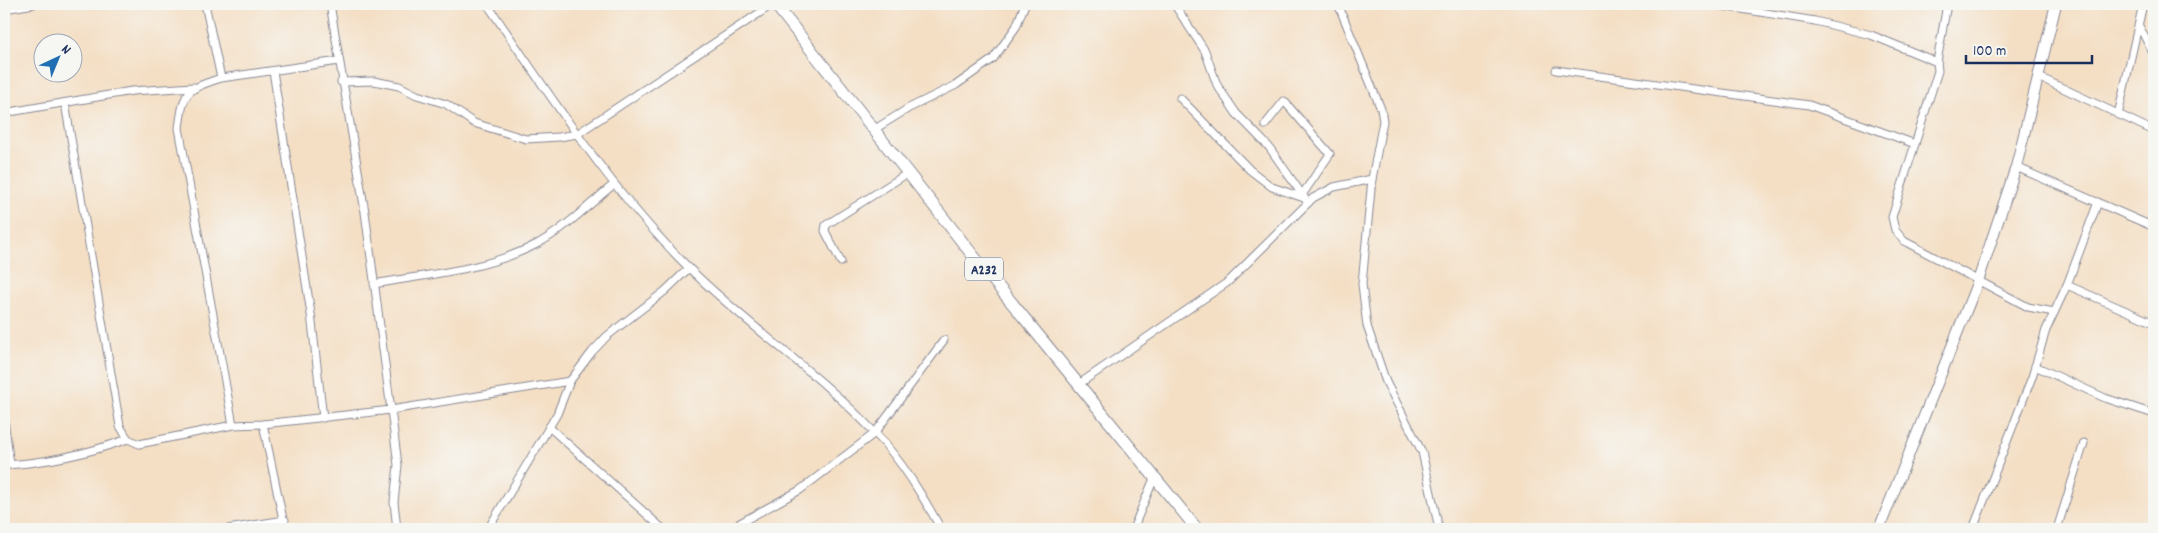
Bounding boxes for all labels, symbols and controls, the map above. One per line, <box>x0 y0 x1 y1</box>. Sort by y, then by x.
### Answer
north arrow <box>32 32 82 82</box>
scale bar <box>1966 32 2092 64</box>
text: N <box>56 40 75 60</box>
text: 100 m <box>1973 41 2006 63</box>
road number: A232 <box>965 258 1003 280</box>

